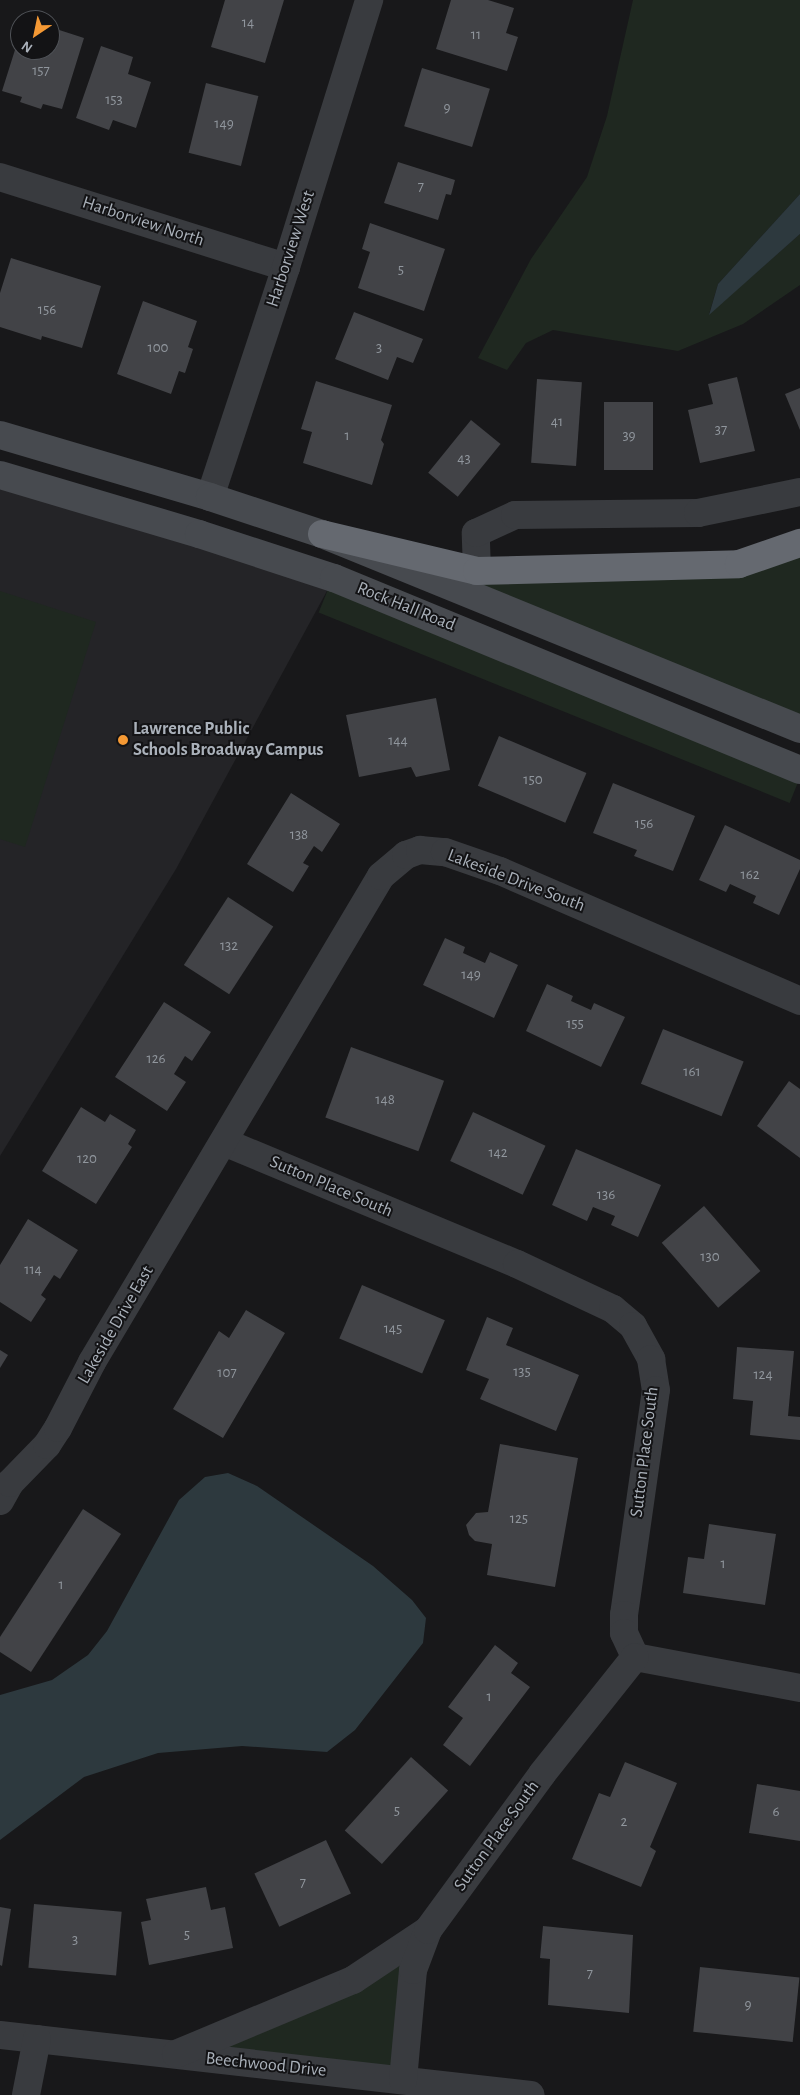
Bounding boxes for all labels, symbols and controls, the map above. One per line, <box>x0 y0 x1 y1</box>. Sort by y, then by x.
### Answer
north arrow <box>10 10 60 60</box>
house number: 14 <box>242 14 254 32</box>
house number: 11 <box>471 26 481 44</box>
text: N <box>19 38 35 55</box>
house number: 157 <box>32 62 50 80</box>
house number: 153 <box>105 91 123 109</box>
house number: 9 <box>443 99 451 117</box>
house number: 149 <box>214 115 234 133</box>
house number: 7 <box>418 178 424 196</box>
street label: Harborview West <box>262 188 320 310</box>
street label: Harborview North <box>79 192 207 252</box>
house number: 5 <box>398 261 404 279</box>
house number: 156 <box>38 301 56 319</box>
house number: 100 <box>148 339 168 357</box>
house number: 3 <box>376 339 382 357</box>
house number: 41 <box>551 413 563 431</box>
house number: 37 <box>715 421 727 439</box>
house number: 1 <box>344 427 350 445</box>
house number: 39 <box>622 427 636 445</box>
house number: 43 <box>457 450 471 468</box>
street label: Rock Hall Road <box>354 577 458 637</box>
place label: Lawrence Public Schools Broadway Campus <box>133 719 324 762</box>
house number: 144 <box>388 732 408 750</box>
marker: Lawrence Public Schools Broadway Campus <box>117 734 129 746</box>
house number: 150 <box>523 771 543 789</box>
house number: 156 <box>635 815 653 833</box>
house number: 138 <box>290 826 308 844</box>
street label: Lakeside Drive South <box>444 845 588 917</box>
house number: 162 <box>740 866 760 884</box>
house number: 132 <box>220 937 238 955</box>
house number: 149 <box>461 966 481 984</box>
house number: 155 <box>566 1015 584 1033</box>
house number: 126 <box>146 1050 166 1068</box>
house number: 161 <box>683 1063 701 1081</box>
house number: 148 <box>375 1091 395 1109</box>
house number: 142 <box>488 1144 508 1162</box>
house number: 120 <box>77 1150 97 1168</box>
street label: Sutton Place South <box>266 1151 396 1223</box>
house number: 136 <box>597 1186 615 1204</box>
house number: 130 <box>700 1248 720 1266</box>
house number: 114 <box>24 1261 42 1279</box>
street label: Lakeside Drive East <box>73 1262 159 1388</box>
house number: 145 <box>384 1320 402 1338</box>
house number: 135 <box>513 1363 531 1381</box>
house number: 107 <box>217 1364 237 1382</box>
house number: 124 <box>753 1366 773 1384</box>
street label: Sutton Place South <box>626 1385 664 1519</box>
house number: 125 <box>510 1510 528 1528</box>
house number: 1 <box>720 1555 726 1573</box>
house number: 1 <box>58 1576 64 1594</box>
house number: 1 <box>486 1688 492 1706</box>
street label: Sutton Place South <box>450 1777 544 1895</box>
house number: 5 <box>394 1802 400 1820</box>
house number: 6 <box>772 1803 780 1821</box>
house number: 2 <box>621 1813 627 1831</box>
house number: 7 <box>300 1874 306 1892</box>
house number: 5 <box>184 1926 190 1944</box>
house number: 3 <box>72 1931 78 1949</box>
house number: 7 <box>587 1965 593 1983</box>
house number: 9 <box>744 1996 752 2014</box>
street label: Beechwood Drive <box>205 2048 327 2082</box>

